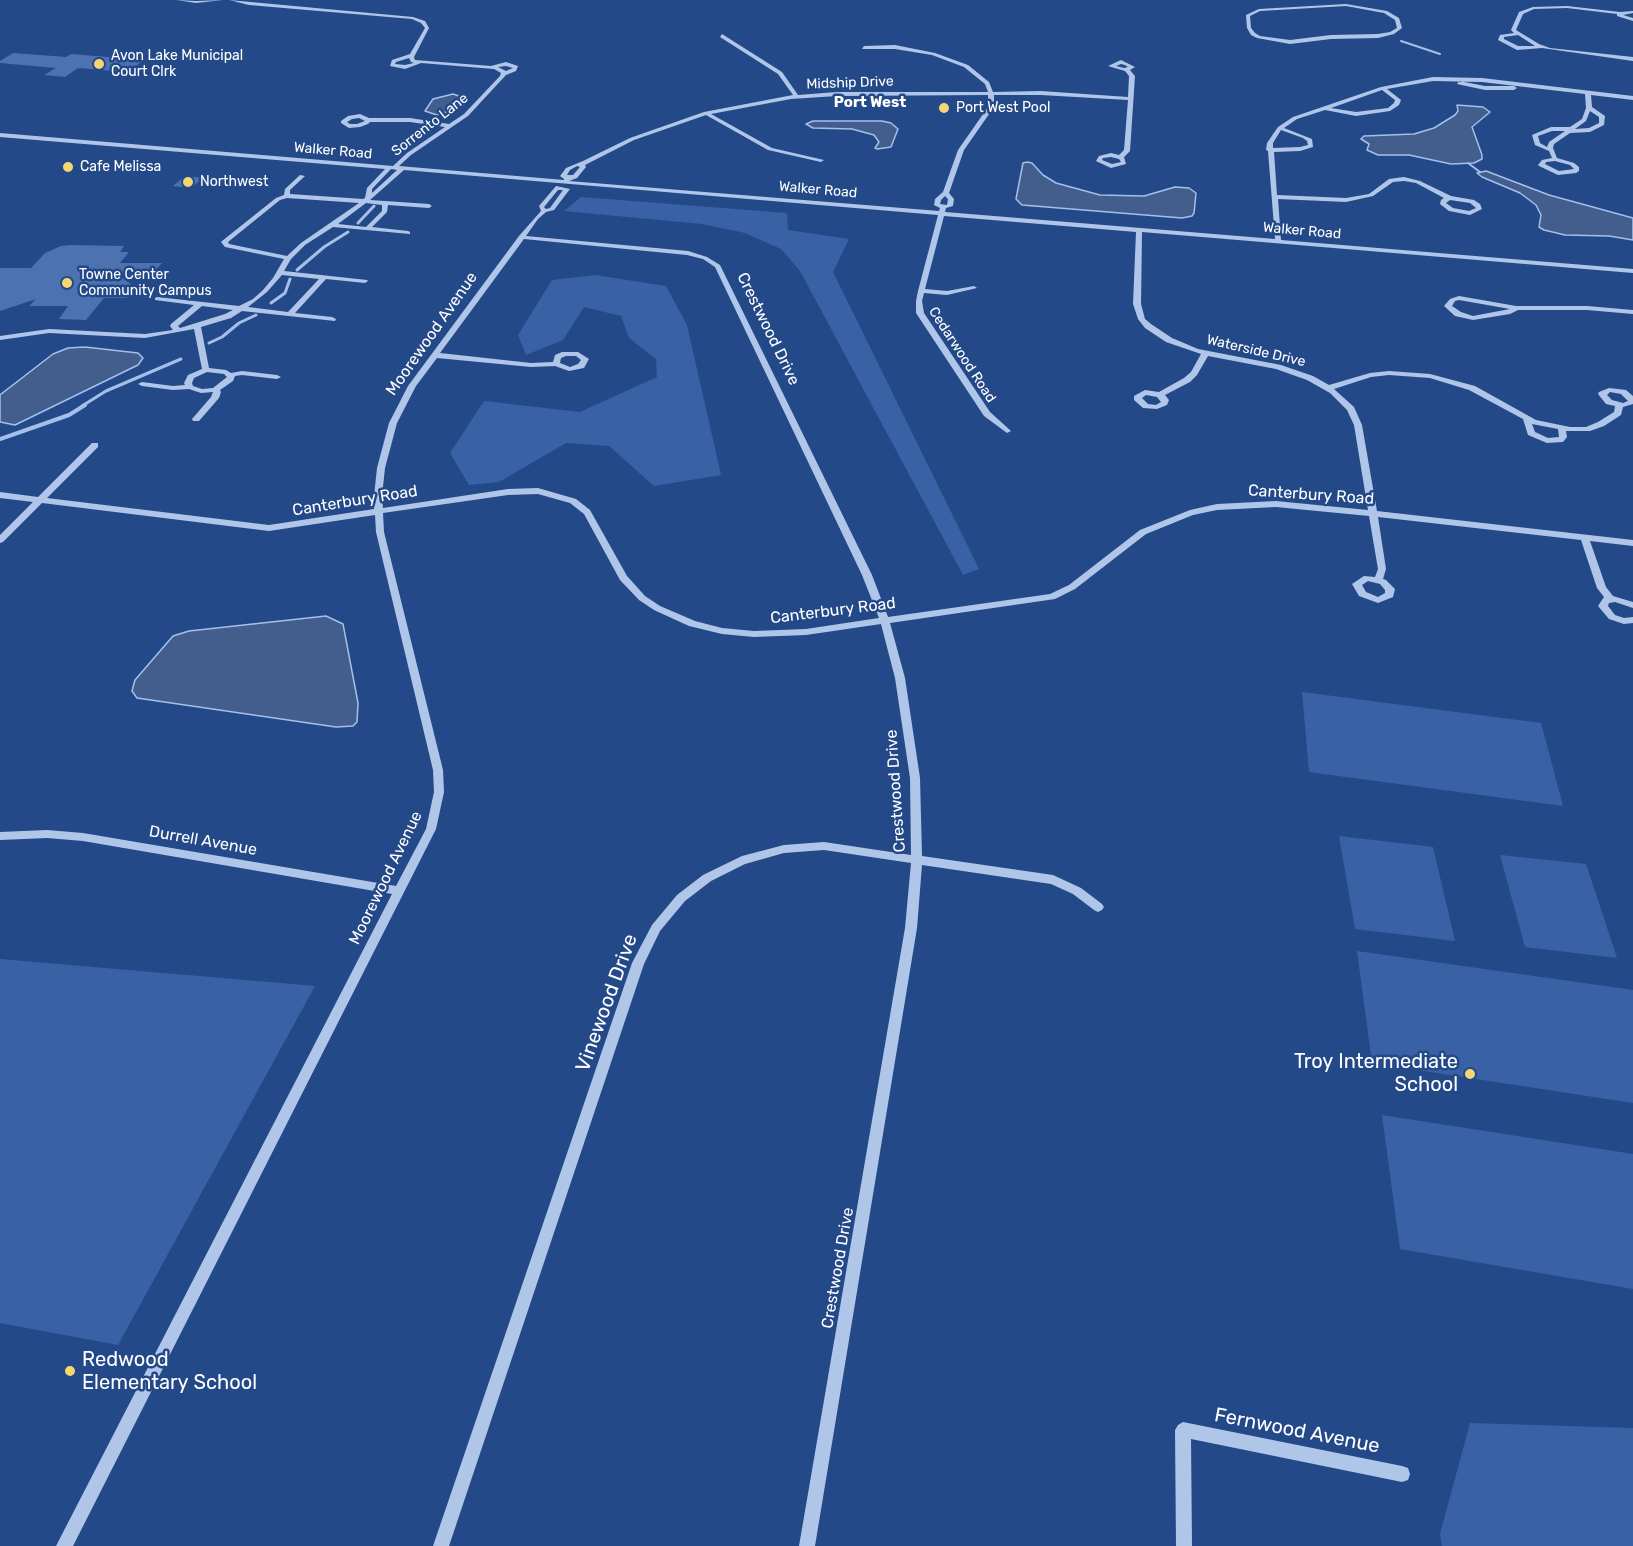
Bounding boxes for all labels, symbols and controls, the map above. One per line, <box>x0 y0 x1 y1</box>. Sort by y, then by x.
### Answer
place label: Avon Lake Municipal Court Clrk <box>111 48 243 80</box>
marker: Avon Lake Municipal Court Clrk <box>92 57 106 71</box>
street label: Midship Drive <box>806 73 894 93</box>
street label: Sorrento Lane <box>388 90 472 160</box>
district label: Port West <box>834 94 906 112</box>
place label: Port West Pool <box>956 100 1050 116</box>
marker: Port West Pool <box>937 101 951 115</box>
street label: Walker Road <box>293 139 373 163</box>
place label: Cafe Melissa <box>80 159 161 175</box>
marker: Cafe Melissa <box>61 160 75 174</box>
place label: Northwest <box>200 174 268 190</box>
marker: Northwest <box>181 175 195 189</box>
street label: Walker Road <box>778 178 858 202</box>
street label: Walker Road <box>1262 219 1342 243</box>
place label: Towne Center Community Campus <box>79 267 212 300</box>
street label: Moorewood Avenue <box>382 269 482 399</box>
street label: Crestwood Drive <box>732 270 804 388</box>
marker: Towne Center Community Campus <box>60 276 74 290</box>
street label: Cedarwood Road <box>925 304 999 406</box>
street label: Waterside Drive <box>1205 331 1307 371</box>
street label: Canterbury Road <box>1247 481 1375 509</box>
street label: Canterbury Road <box>291 482 419 520</box>
street label: Canterbury Road <box>769 594 897 628</box>
street label: Crestwood Drive <box>882 729 910 853</box>
street label: Moorewood Avenue <box>345 808 427 948</box>
street label: Durrell Avenue <box>147 822 259 860</box>
street label: Vinewood Drive <box>571 931 643 1075</box>
place label: Troy Intermediate School <box>1294 1050 1458 1097</box>
marker: Troy Intermediate School <box>1463 1067 1477 1081</box>
street label: Crestwood Drive <box>818 1206 858 1330</box>
place label: Redwood Elementary School <box>82 1348 257 1395</box>
marker: Redwood Elementary School <box>63 1364 77 1378</box>
street label: Fernwood Avenue <box>1212 1403 1382 1459</box>

